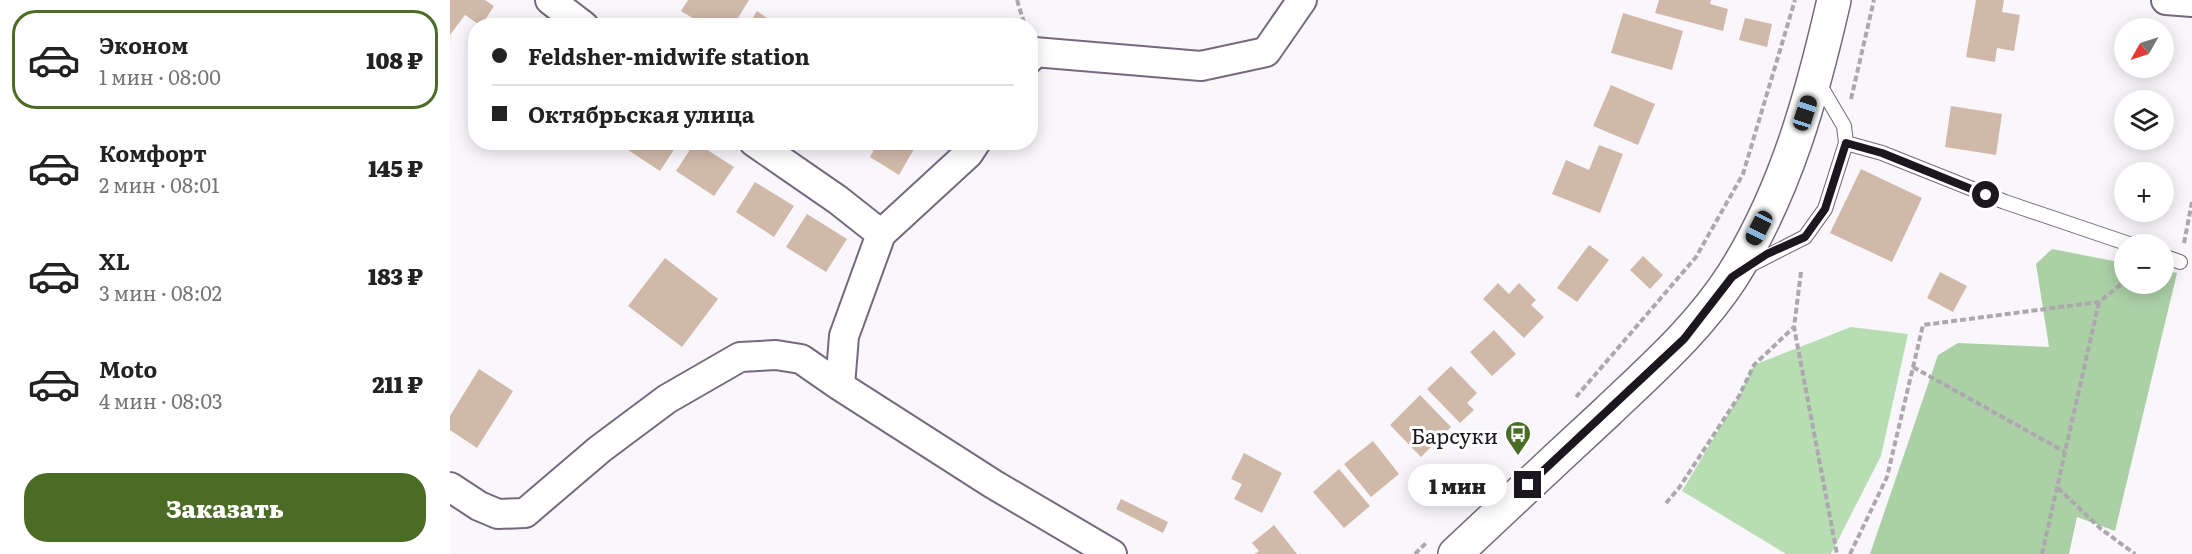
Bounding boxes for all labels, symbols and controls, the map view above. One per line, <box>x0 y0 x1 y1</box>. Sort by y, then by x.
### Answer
north arrow <box>2114 18 2174 78</box>
map controls <box>2114 18 2174 294</box>
text: Эконом <box>99 28 188 61</box>
icon: car <box>27 33 81 87</box>
text: Feldsher-midwife station <box>528 39 810 72</box>
text: 108 ₽ <box>366 43 423 76</box>
text: 1 мин · 08:00 <box>99 61 221 91</box>
button: layers <box>2114 90 2174 150</box>
car <box>1791 93 1819 133</box>
text: Октябрьская улица <box>528 97 754 130</box>
text: Комфорт <box>99 136 207 169</box>
icon: car <box>27 141 81 195</box>
text: 145 ₽ <box>368 151 423 184</box>
button: + <box>2114 162 2174 222</box>
text: 2 мин · 08:01 <box>99 169 219 199</box>
route start <box>1972 181 1999 208</box>
car <box>1743 208 1775 248</box>
button: − <box>2114 234 2174 294</box>
text: XL <box>99 244 130 277</box>
icon: car <box>27 249 81 303</box>
text: 183 ₽ <box>368 259 423 292</box>
text: 3 мин · 08:02 <box>99 277 222 307</box>
text: Moto <box>99 352 157 385</box>
icon: car <box>27 357 81 411</box>
text: 211 ₽ <box>372 367 423 400</box>
text: 4 мин · 08:03 <box>99 385 223 415</box>
place label: Барсуки <box>1411 419 1498 450</box>
bus stop icon: Барсуки <box>1503 419 1533 457</box>
callout: 1 мин <box>1408 464 1507 506</box>
text: 1 мин <box>1429 470 1486 500</box>
route end <box>1514 471 1541 498</box>
button: Заказать <box>24 473 426 542</box>

